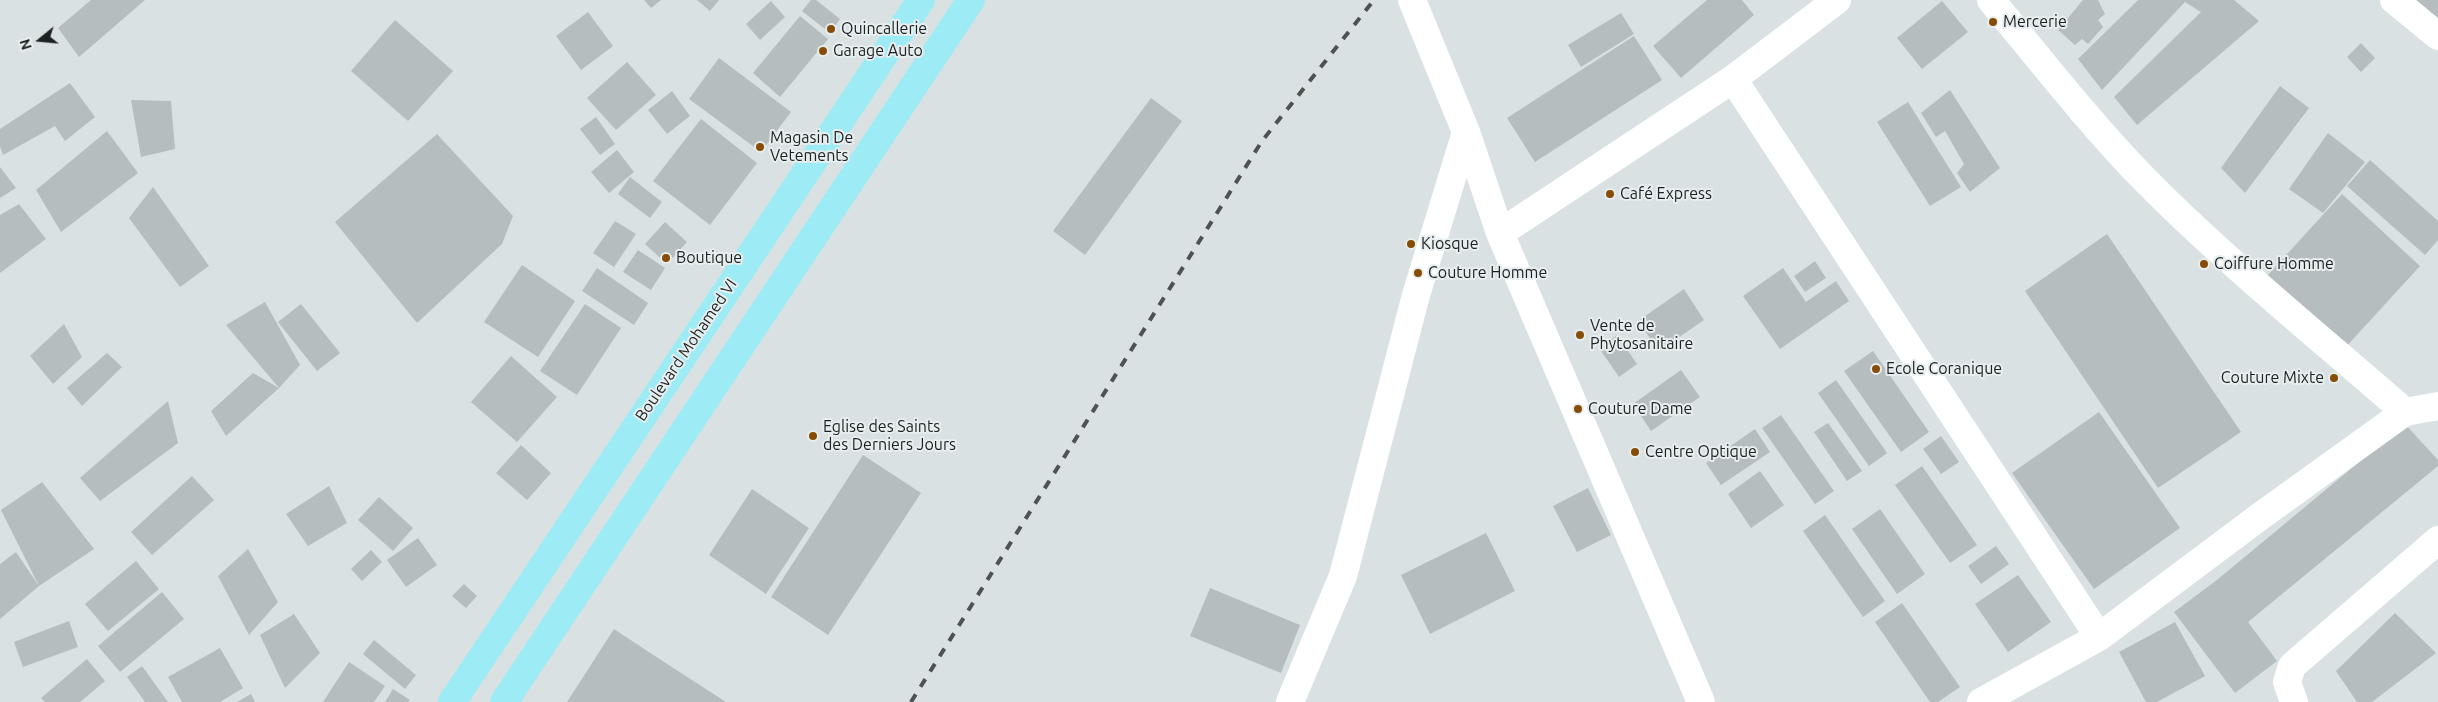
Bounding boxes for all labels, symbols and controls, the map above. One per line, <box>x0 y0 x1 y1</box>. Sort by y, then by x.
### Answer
place label: Mercerie <box>2003 12 2067 32</box>
north arrow <box>15 15 65 65</box>
marker: Mercerie <box>1987 16 1999 28</box>
place label: Quincallerie <box>841 19 927 39</box>
marker: Quincallerie <box>825 23 837 35</box>
text: N <box>16 37 35 52</box>
place label: Garage Auto <box>833 41 923 61</box>
marker: Garage Auto <box>817 45 829 57</box>
place label: Magasin De Vetements <box>770 128 853 166</box>
marker: Magasin De Vetements <box>754 141 766 153</box>
place label: Café Express <box>1620 184 1712 204</box>
marker: Café Express <box>1604 188 1616 200</box>
place label: Kiosque <box>1421 234 1479 254</box>
marker: Kiosque <box>1405 238 1417 250</box>
place label: Boutique <box>676 248 742 268</box>
marker: Boutique <box>660 252 672 264</box>
place label: Coiffure Homme <box>2214 254 2334 274</box>
marker: Coiffure Homme <box>2198 258 2210 270</box>
place label: Couture Homme <box>1428 263 1547 283</box>
marker: Couture Homme <box>1412 267 1424 279</box>
street label: Boulevard Mohamed VI <box>631 275 741 425</box>
place label: Vente de Phytosanitaire <box>1590 316 1693 354</box>
marker: Vente de Phytosanitaire <box>1574 329 1586 341</box>
place label: Ecole Coranique <box>1886 359 2002 379</box>
marker: Ecole Coranique <box>1870 363 1882 375</box>
place label: Couture Mixte <box>2221 368 2324 388</box>
marker: Couture Mixte <box>2328 372 2340 384</box>
place label: Couture Dame <box>1588 399 1692 419</box>
marker: Couture Dame <box>1572 403 1584 415</box>
place label: Eglise des Saints des Derniers Jours <box>823 417 956 455</box>
marker: Eglise des Saints des Derniers Jours <box>807 430 819 442</box>
place label: Centre Optique <box>1645 442 1757 462</box>
marker: Centre Optique <box>1629 446 1641 458</box>

